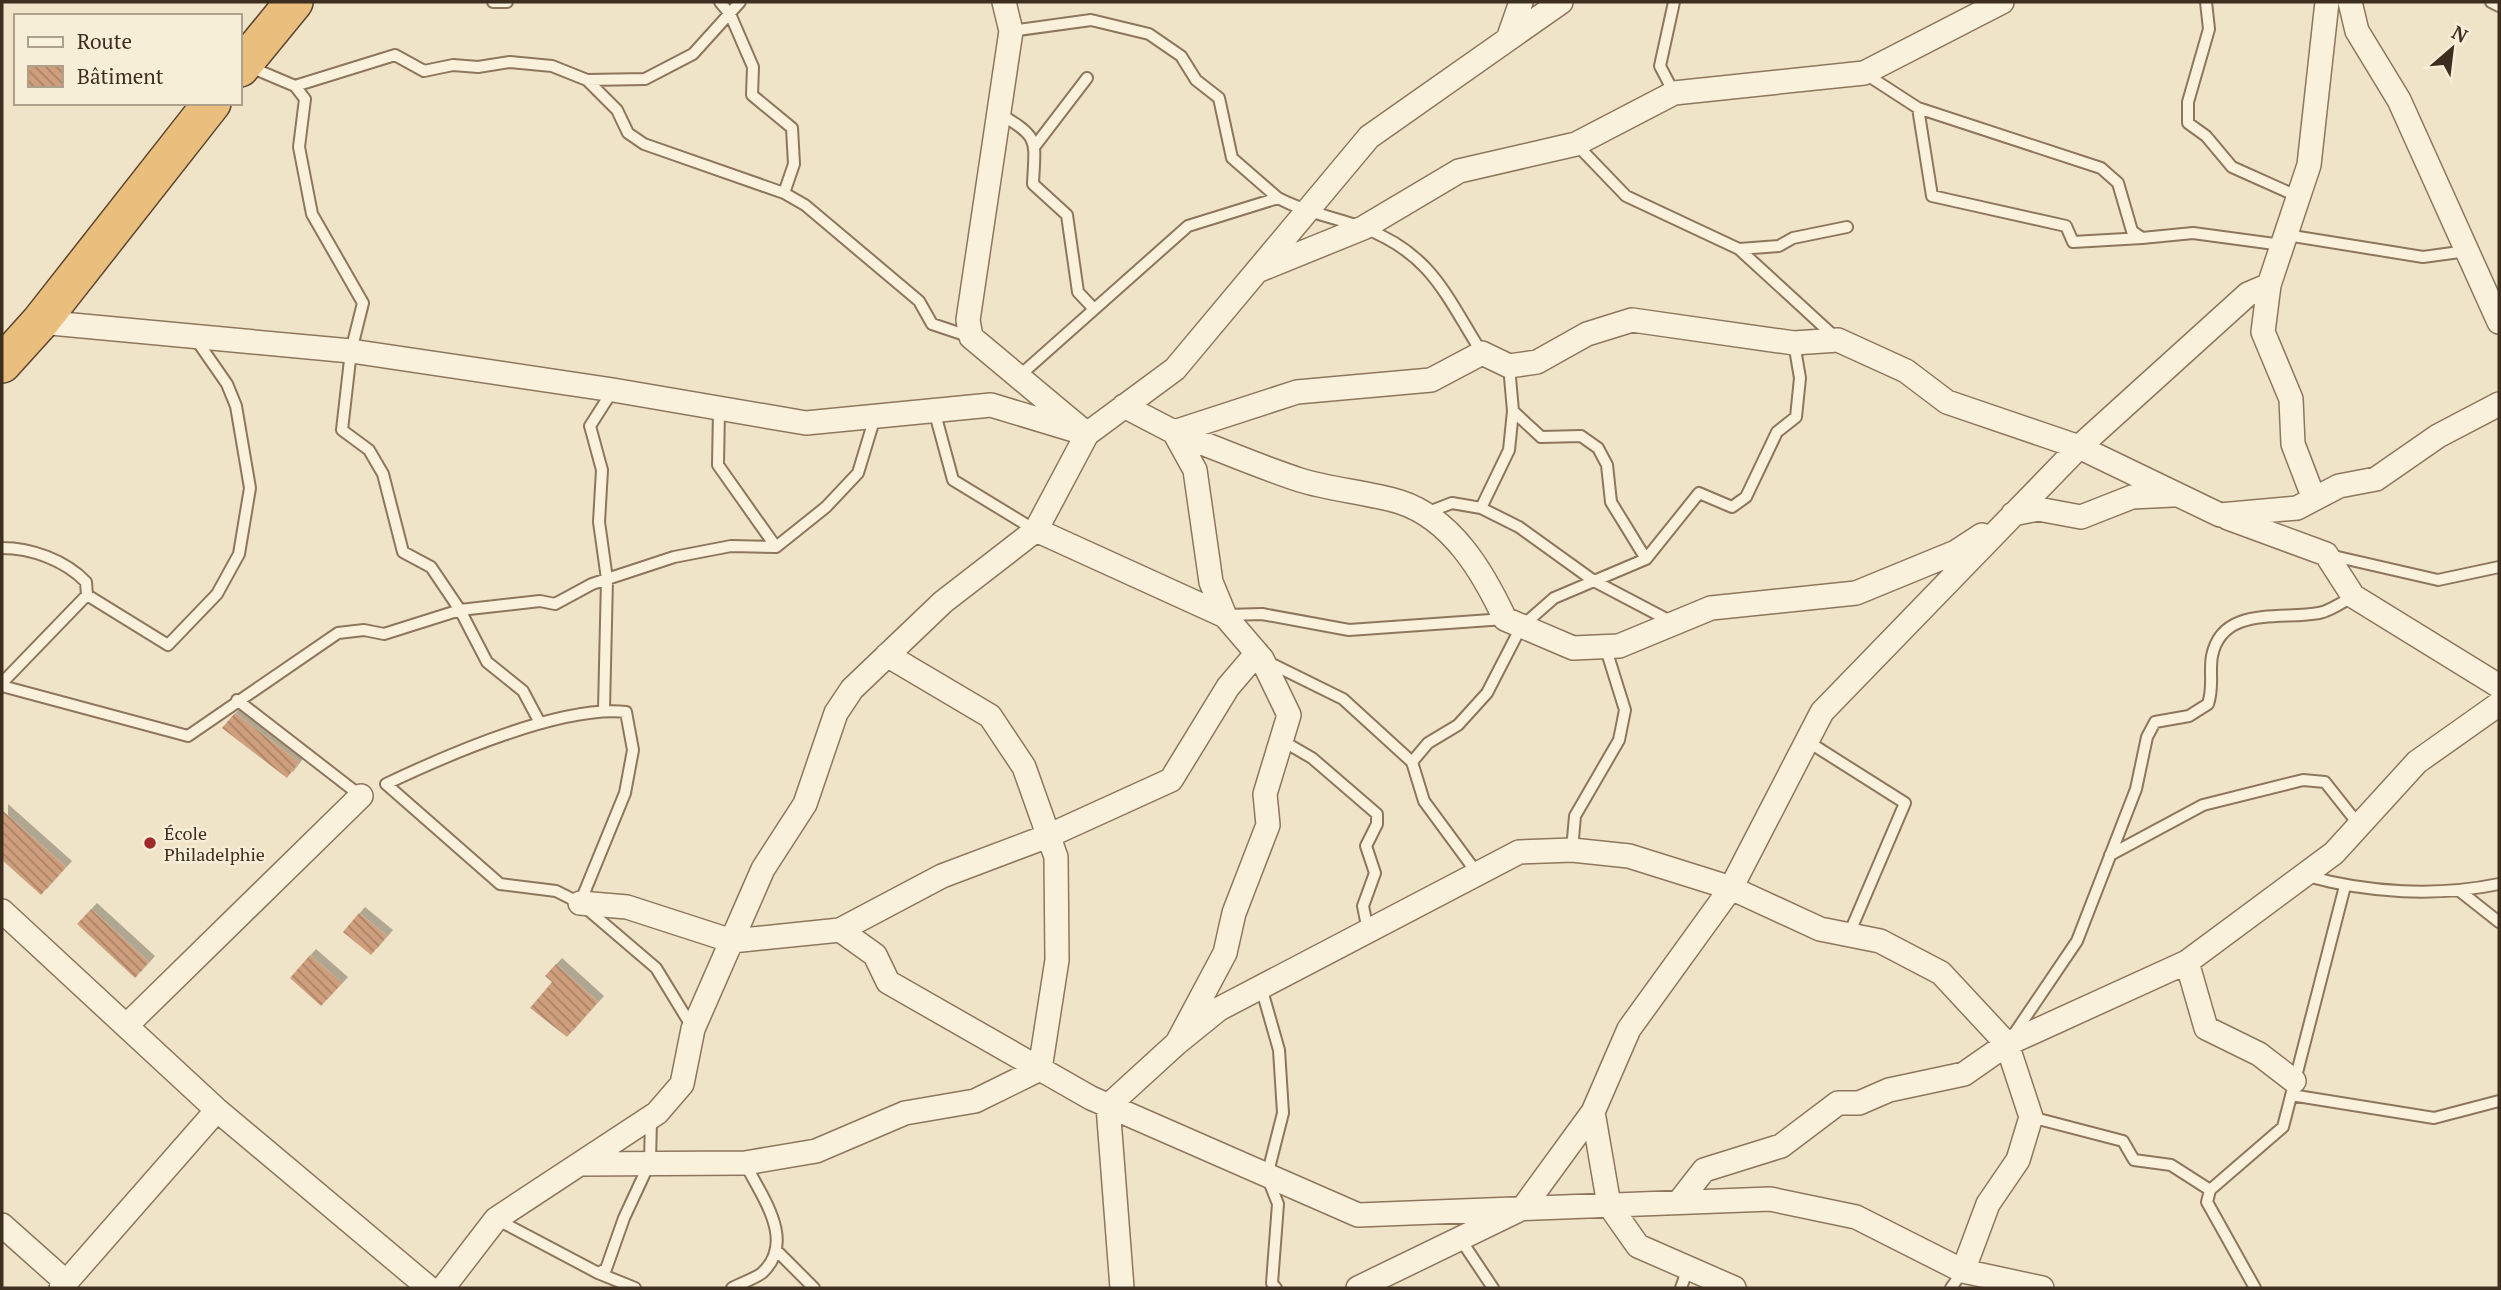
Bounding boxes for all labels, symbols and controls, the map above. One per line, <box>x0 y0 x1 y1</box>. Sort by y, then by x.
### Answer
legend <box>14 14 242 105</box>
north arrow <box>2417 14 2487 84</box>
text: N <box>2448 19 2473 48</box>
text: Route <box>77 27 132 55</box>
text: Bâtiment <box>77 62 164 90</box>
place label: École Philadelphie <box>164 821 265 866</box>
marker: École Philadelphie <box>142 835 158 851</box>

